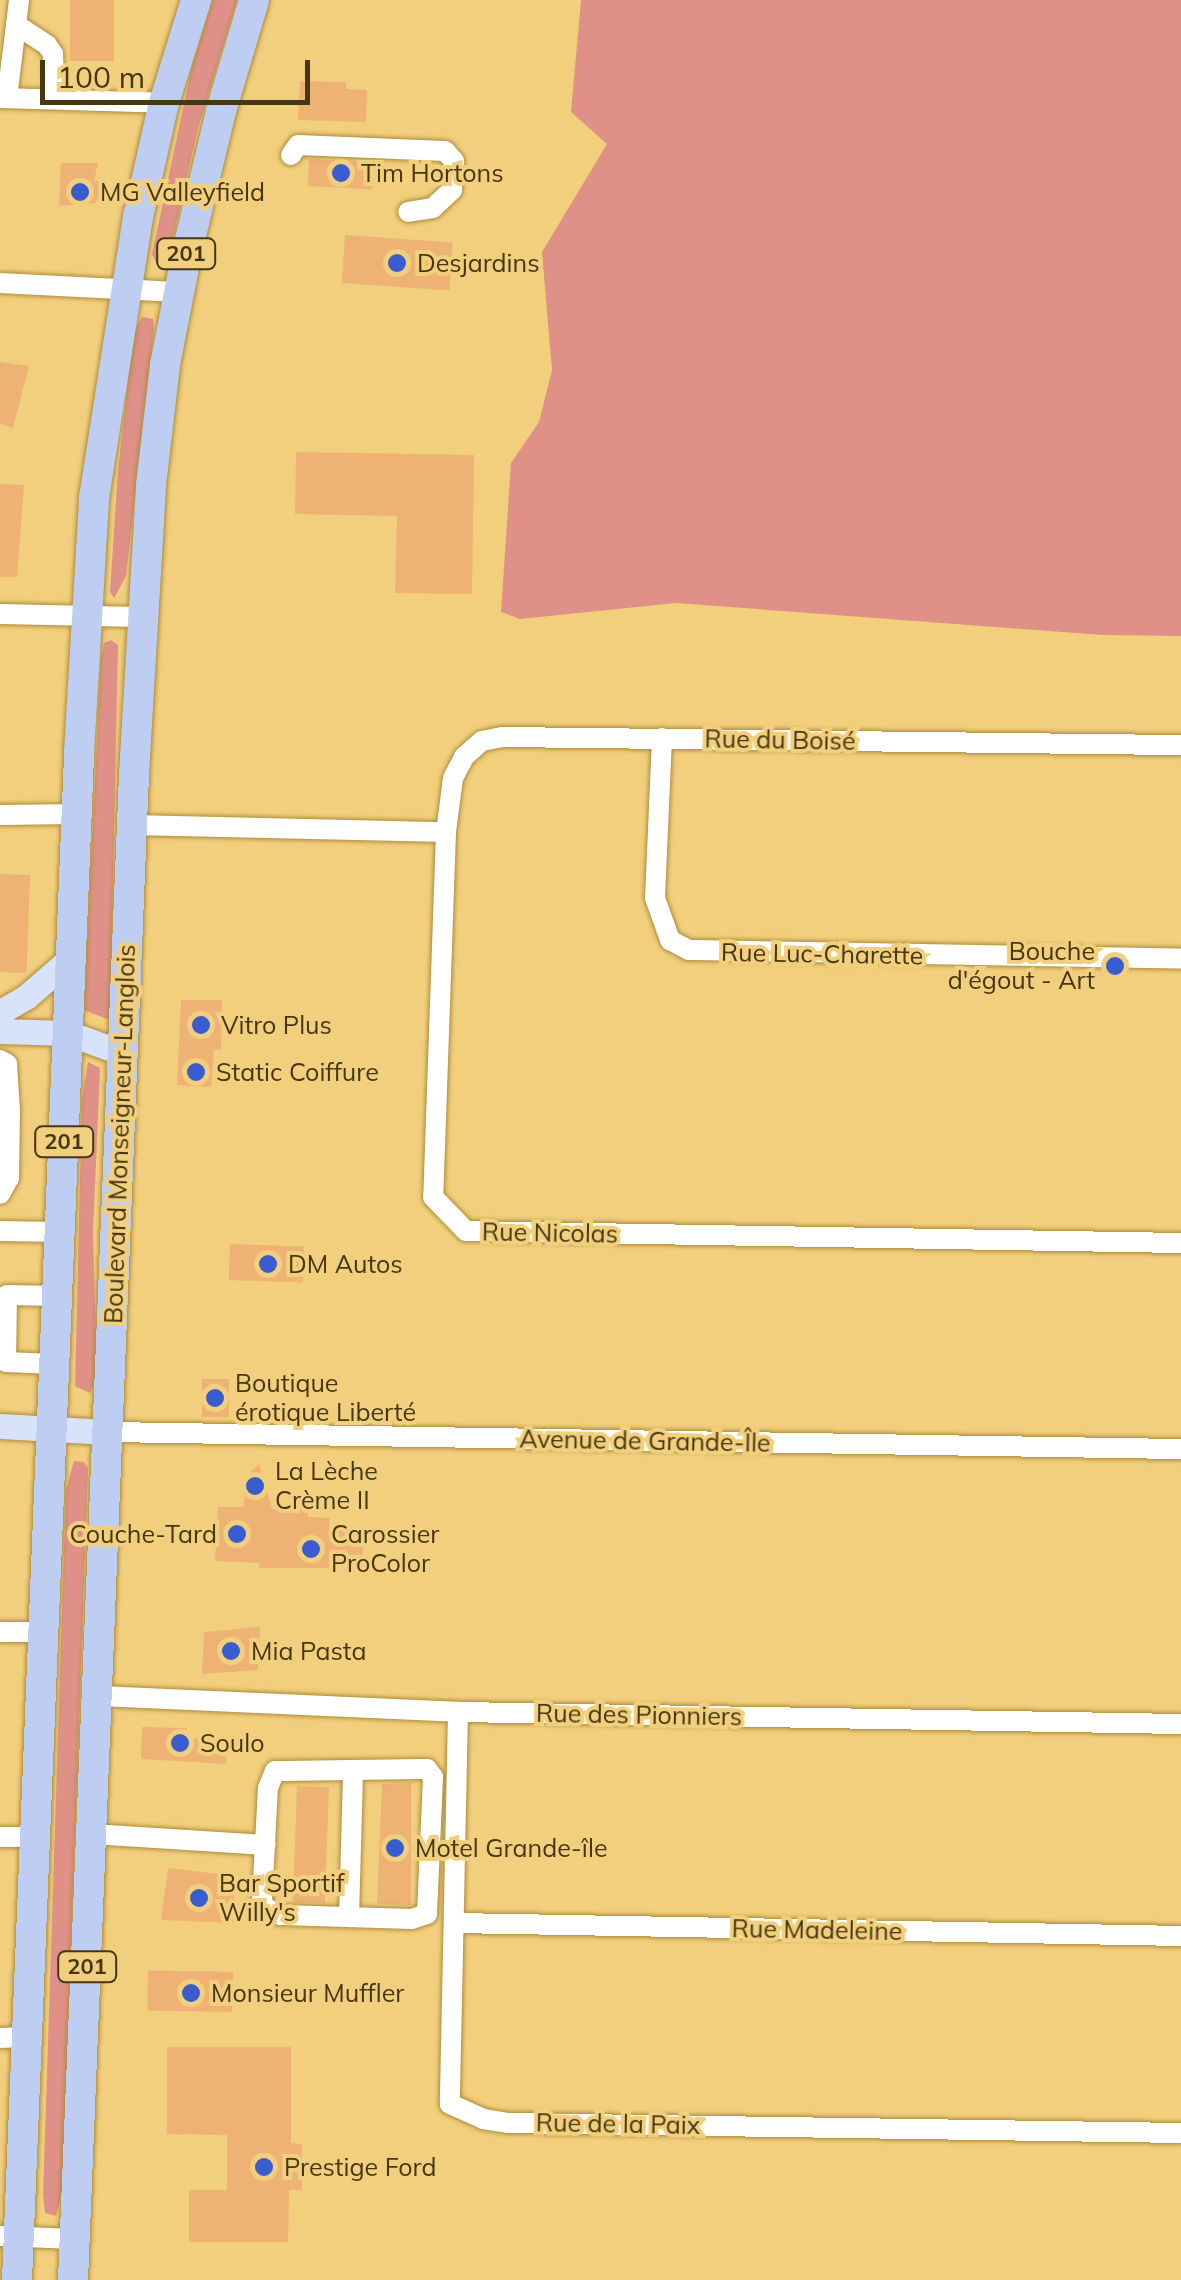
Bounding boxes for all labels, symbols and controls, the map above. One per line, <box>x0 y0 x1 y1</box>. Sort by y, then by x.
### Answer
scale bar <box>45 40 315 102</box>
text: 100 m <box>57 58 145 96</box>
place label: Tim Hortons <box>361 158 504 188</box>
marker: Tim Hortons <box>330 162 352 184</box>
place label: MG Valleyfield <box>100 177 265 207</box>
marker: MG Valleyfield <box>69 181 91 203</box>
road number: 201 <box>156 237 216 271</box>
place label: Desjardins <box>417 248 540 278</box>
marker: Desjardins <box>386 252 408 274</box>
street label: Rue du Boisé <box>704 724 856 756</box>
street label: Rue Luc-Charette <box>721 937 923 971</box>
place label: Bouche d'égout - Art <box>948 937 1095 996</box>
street label: Boulevard Monseigneur-Langlois <box>98 944 142 1324</box>
marker: Bouche d'égout - Art <box>1104 955 1126 977</box>
place label: Vitro Plus <box>221 1010 332 1040</box>
marker: Vitro Plus <box>190 1014 212 1036</box>
place label: Static Coiffure <box>216 1057 379 1087</box>
marker: Static Coiffure <box>185 1061 207 1083</box>
road number: 201 <box>34 1125 94 1159</box>
street label: Rue Nicolas <box>482 1217 618 1249</box>
place label: DM Autos <box>288 1249 403 1279</box>
marker: DM Autos <box>257 1253 279 1275</box>
place label: Boutique érotique Liberté <box>235 1369 416 1428</box>
marker: Boutique érotique Liberté <box>204 1387 226 1409</box>
street label: Avenue de Grande-Île <box>519 1424 771 1458</box>
place label: La Lèche Crème II <box>275 1457 378 1516</box>
marker: La Lèche Crème II <box>244 1475 266 1497</box>
place label: Couche-Tard <box>70 1519 217 1549</box>
place label: Carossier ProColor <box>331 1520 439 1579</box>
marker: Couche-Tard <box>226 1523 248 1545</box>
marker: Carossier ProColor <box>300 1538 322 1560</box>
place label: Mia Pasta <box>251 1636 367 1666</box>
marker: Mia Pasta <box>220 1640 242 1662</box>
street label: Rue des Pionniers <box>536 1698 742 1732</box>
place label: Soulo <box>200 1728 264 1758</box>
marker: Soulo <box>169 1732 191 1754</box>
place label: Motel Grande-île <box>415 1833 607 1863</box>
marker: Motel Grande-île <box>384 1837 406 1859</box>
place label: Bar Sportif Willy's <box>219 1869 344 1928</box>
marker: Bar Sportif Willy's <box>188 1887 210 1909</box>
street label: Rue Madeleine <box>731 1914 903 1946</box>
road number: 201 <box>57 1950 117 1984</box>
place label: Monsieur Muffler <box>211 1978 404 2008</box>
marker: Monsieur Muffler <box>180 1982 202 2004</box>
street label: Rue de la Paix <box>536 2108 700 2140</box>
place label: Prestige Ford <box>284 2152 436 2182</box>
marker: Prestige Ford <box>253 2156 275 2178</box>

